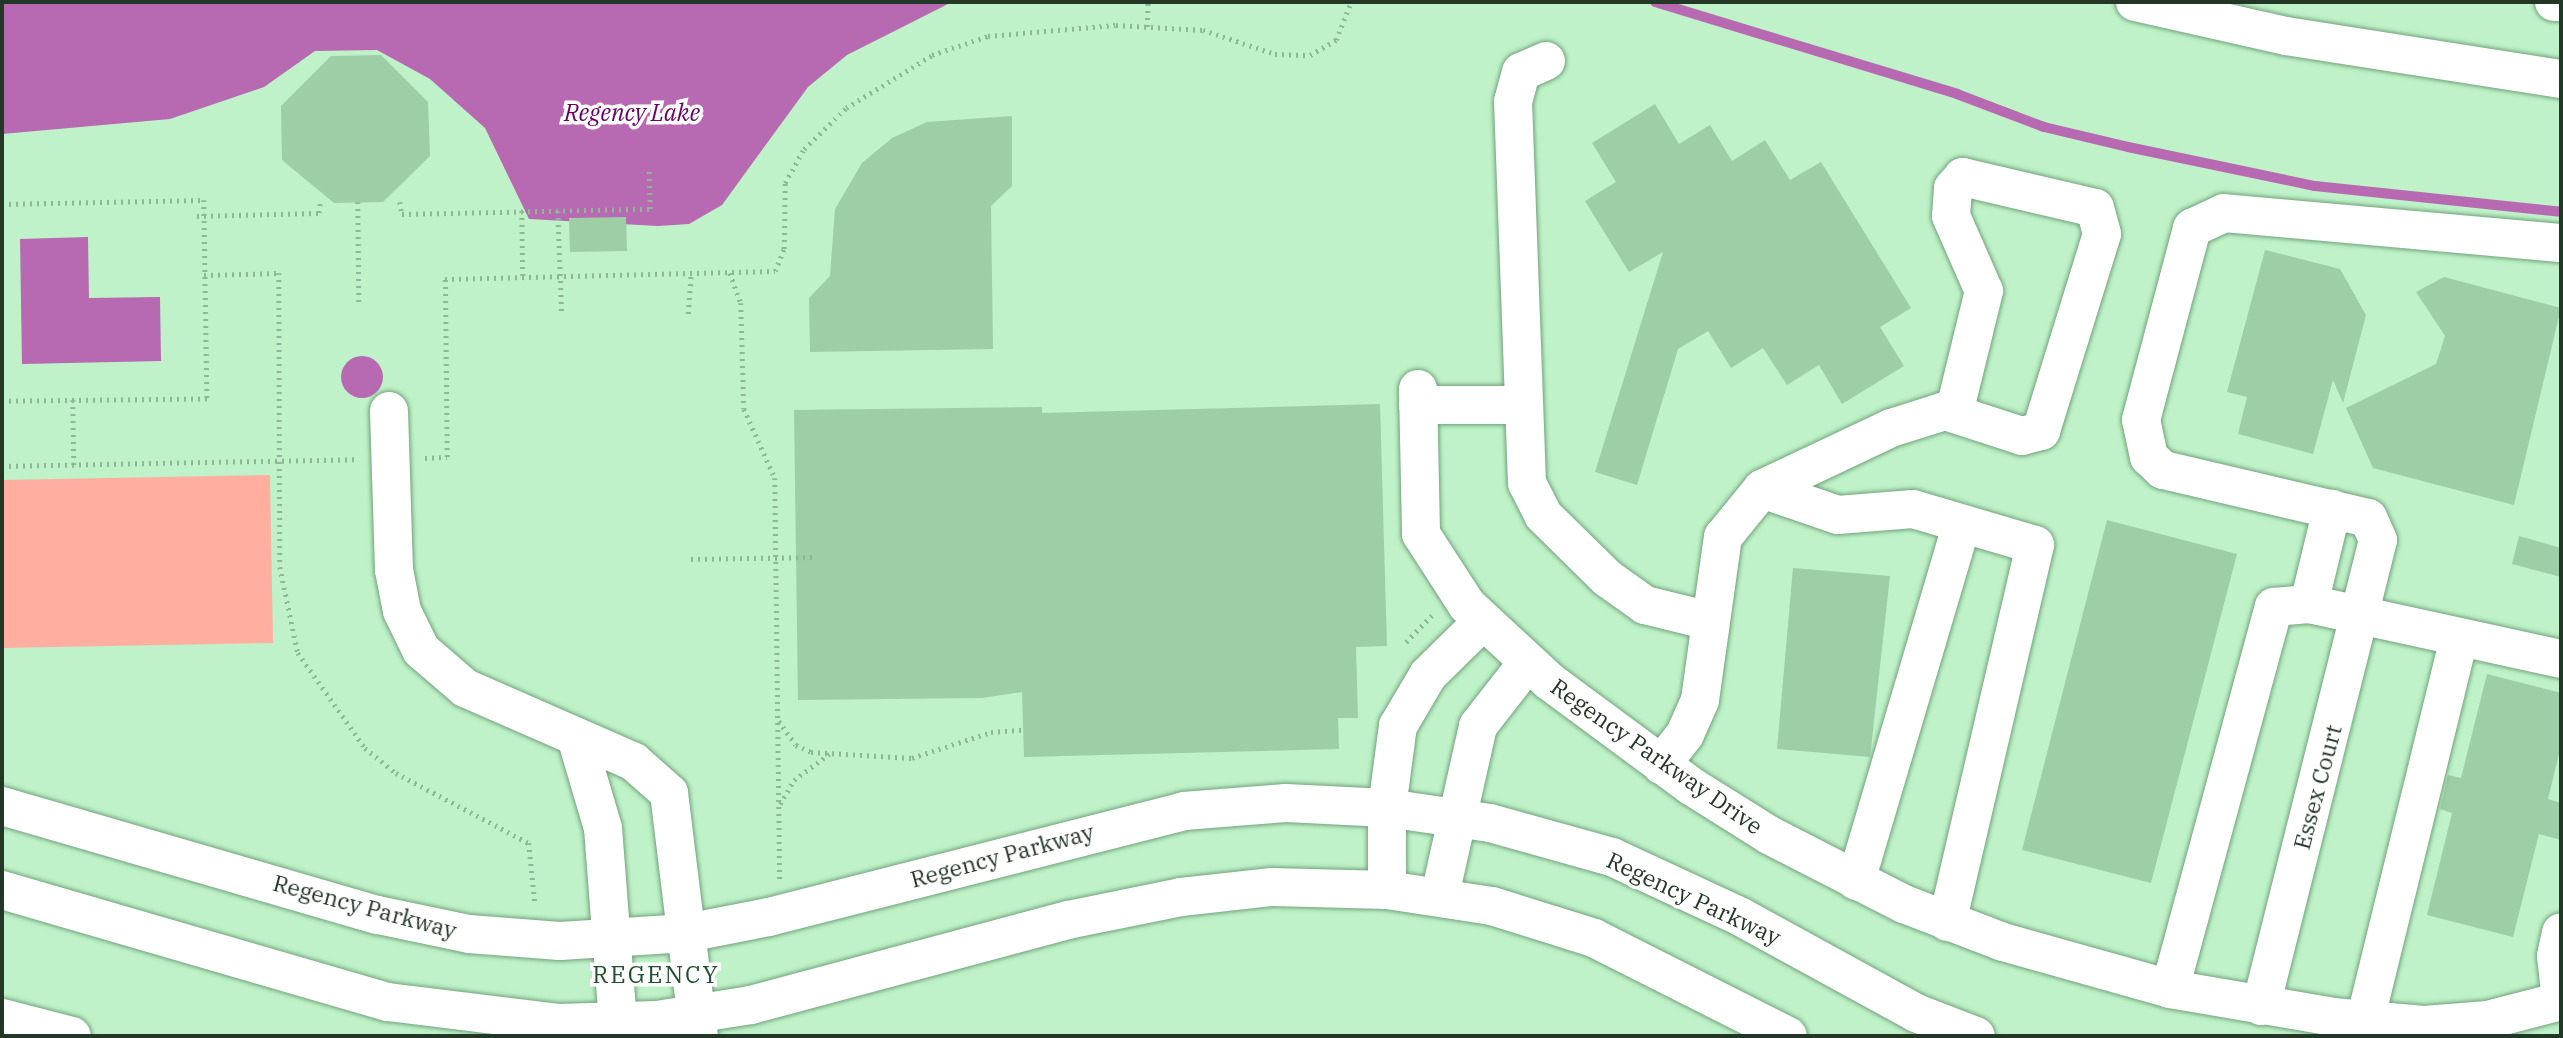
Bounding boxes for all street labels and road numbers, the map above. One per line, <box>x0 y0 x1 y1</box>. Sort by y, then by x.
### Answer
street label: Regency Parkway Drive <box>1546 672 1768 840</box>
street label: Essex Court <box>2287 722 2347 852</box>
street label: Regency Parkway <box>907 817 1097 893</box>
street label: Regency Parkway <box>1603 846 1785 950</box>
street label: Regency Parkway <box>270 868 460 944</box>

